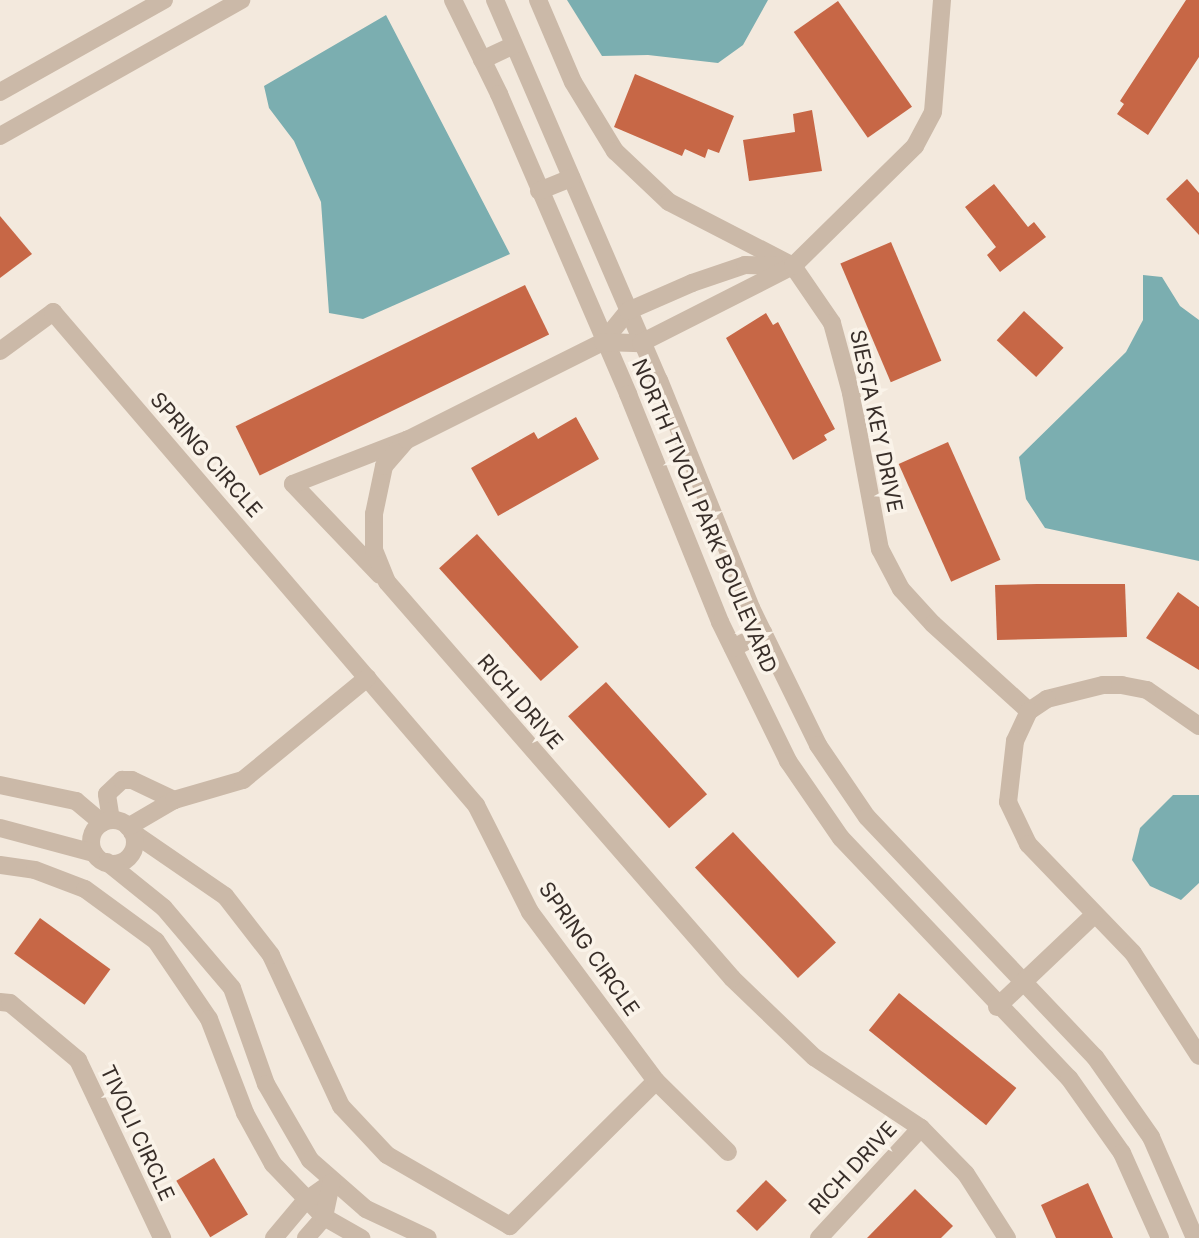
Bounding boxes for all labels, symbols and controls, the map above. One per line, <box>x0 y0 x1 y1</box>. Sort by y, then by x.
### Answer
street label: SIESTA KEY DRIVE <box>844 328 908 514</box>
street label: NORTH TIVOLI PARK BOULEVARD <box>626 355 782 677</box>
street label: SPRING CIRCLE <box>145 387 267 523</box>
street label: RICH DRIVE <box>472 649 568 755</box>
street label: SPRING CIRCLE <box>533 877 645 1021</box>
street label: TIVOLI CIRCLE <box>95 1061 179 1205</box>
street label: RICH DRIVE <box>804 1116 902 1220</box>

